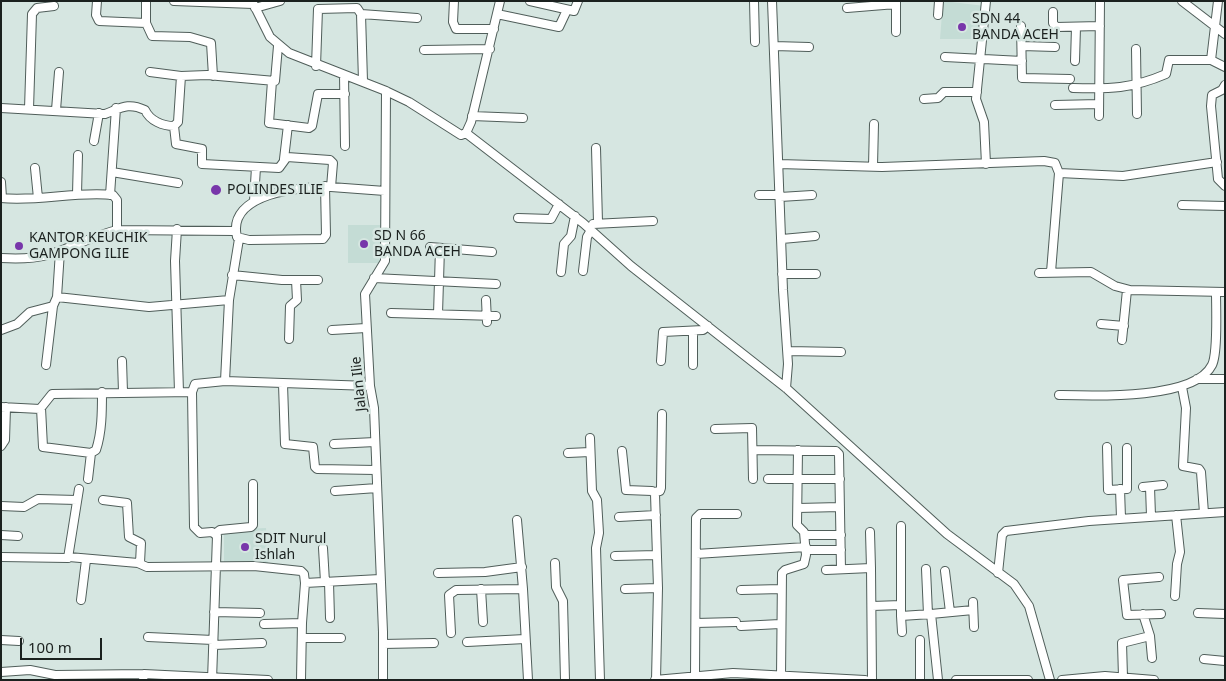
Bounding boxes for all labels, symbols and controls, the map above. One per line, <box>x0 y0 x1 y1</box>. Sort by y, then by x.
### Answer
place label: SDN 44 BANDA ACEH <box>972 11 1059 44</box>
marker: SDN 44 BANDA ACEH <box>956 21 968 33</box>
place label: POLINDES ILIE <box>227 182 323 198</box>
marker: POLINDES ILIE <box>209 183 223 197</box>
place label: SD N 66 BANDA ACEH <box>374 228 461 260</box>
place label: KANTOR KEUCHIK GAMPONG ILIE <box>29 230 147 262</box>
marker: SD N 66 BANDA ACEH <box>358 238 370 250</box>
marker: KANTOR KEUCHIK GAMPONG ILIE <box>13 240 25 252</box>
street label: Jalan Ilie <box>348 356 370 412</box>
place label: SDIT Nurul Ishlah <box>255 531 326 564</box>
marker: SDIT Nurul Ishlah <box>239 541 251 553</box>
scale bar <box>22 628 105 660</box>
text: 100 m <box>28 637 72 657</box>

